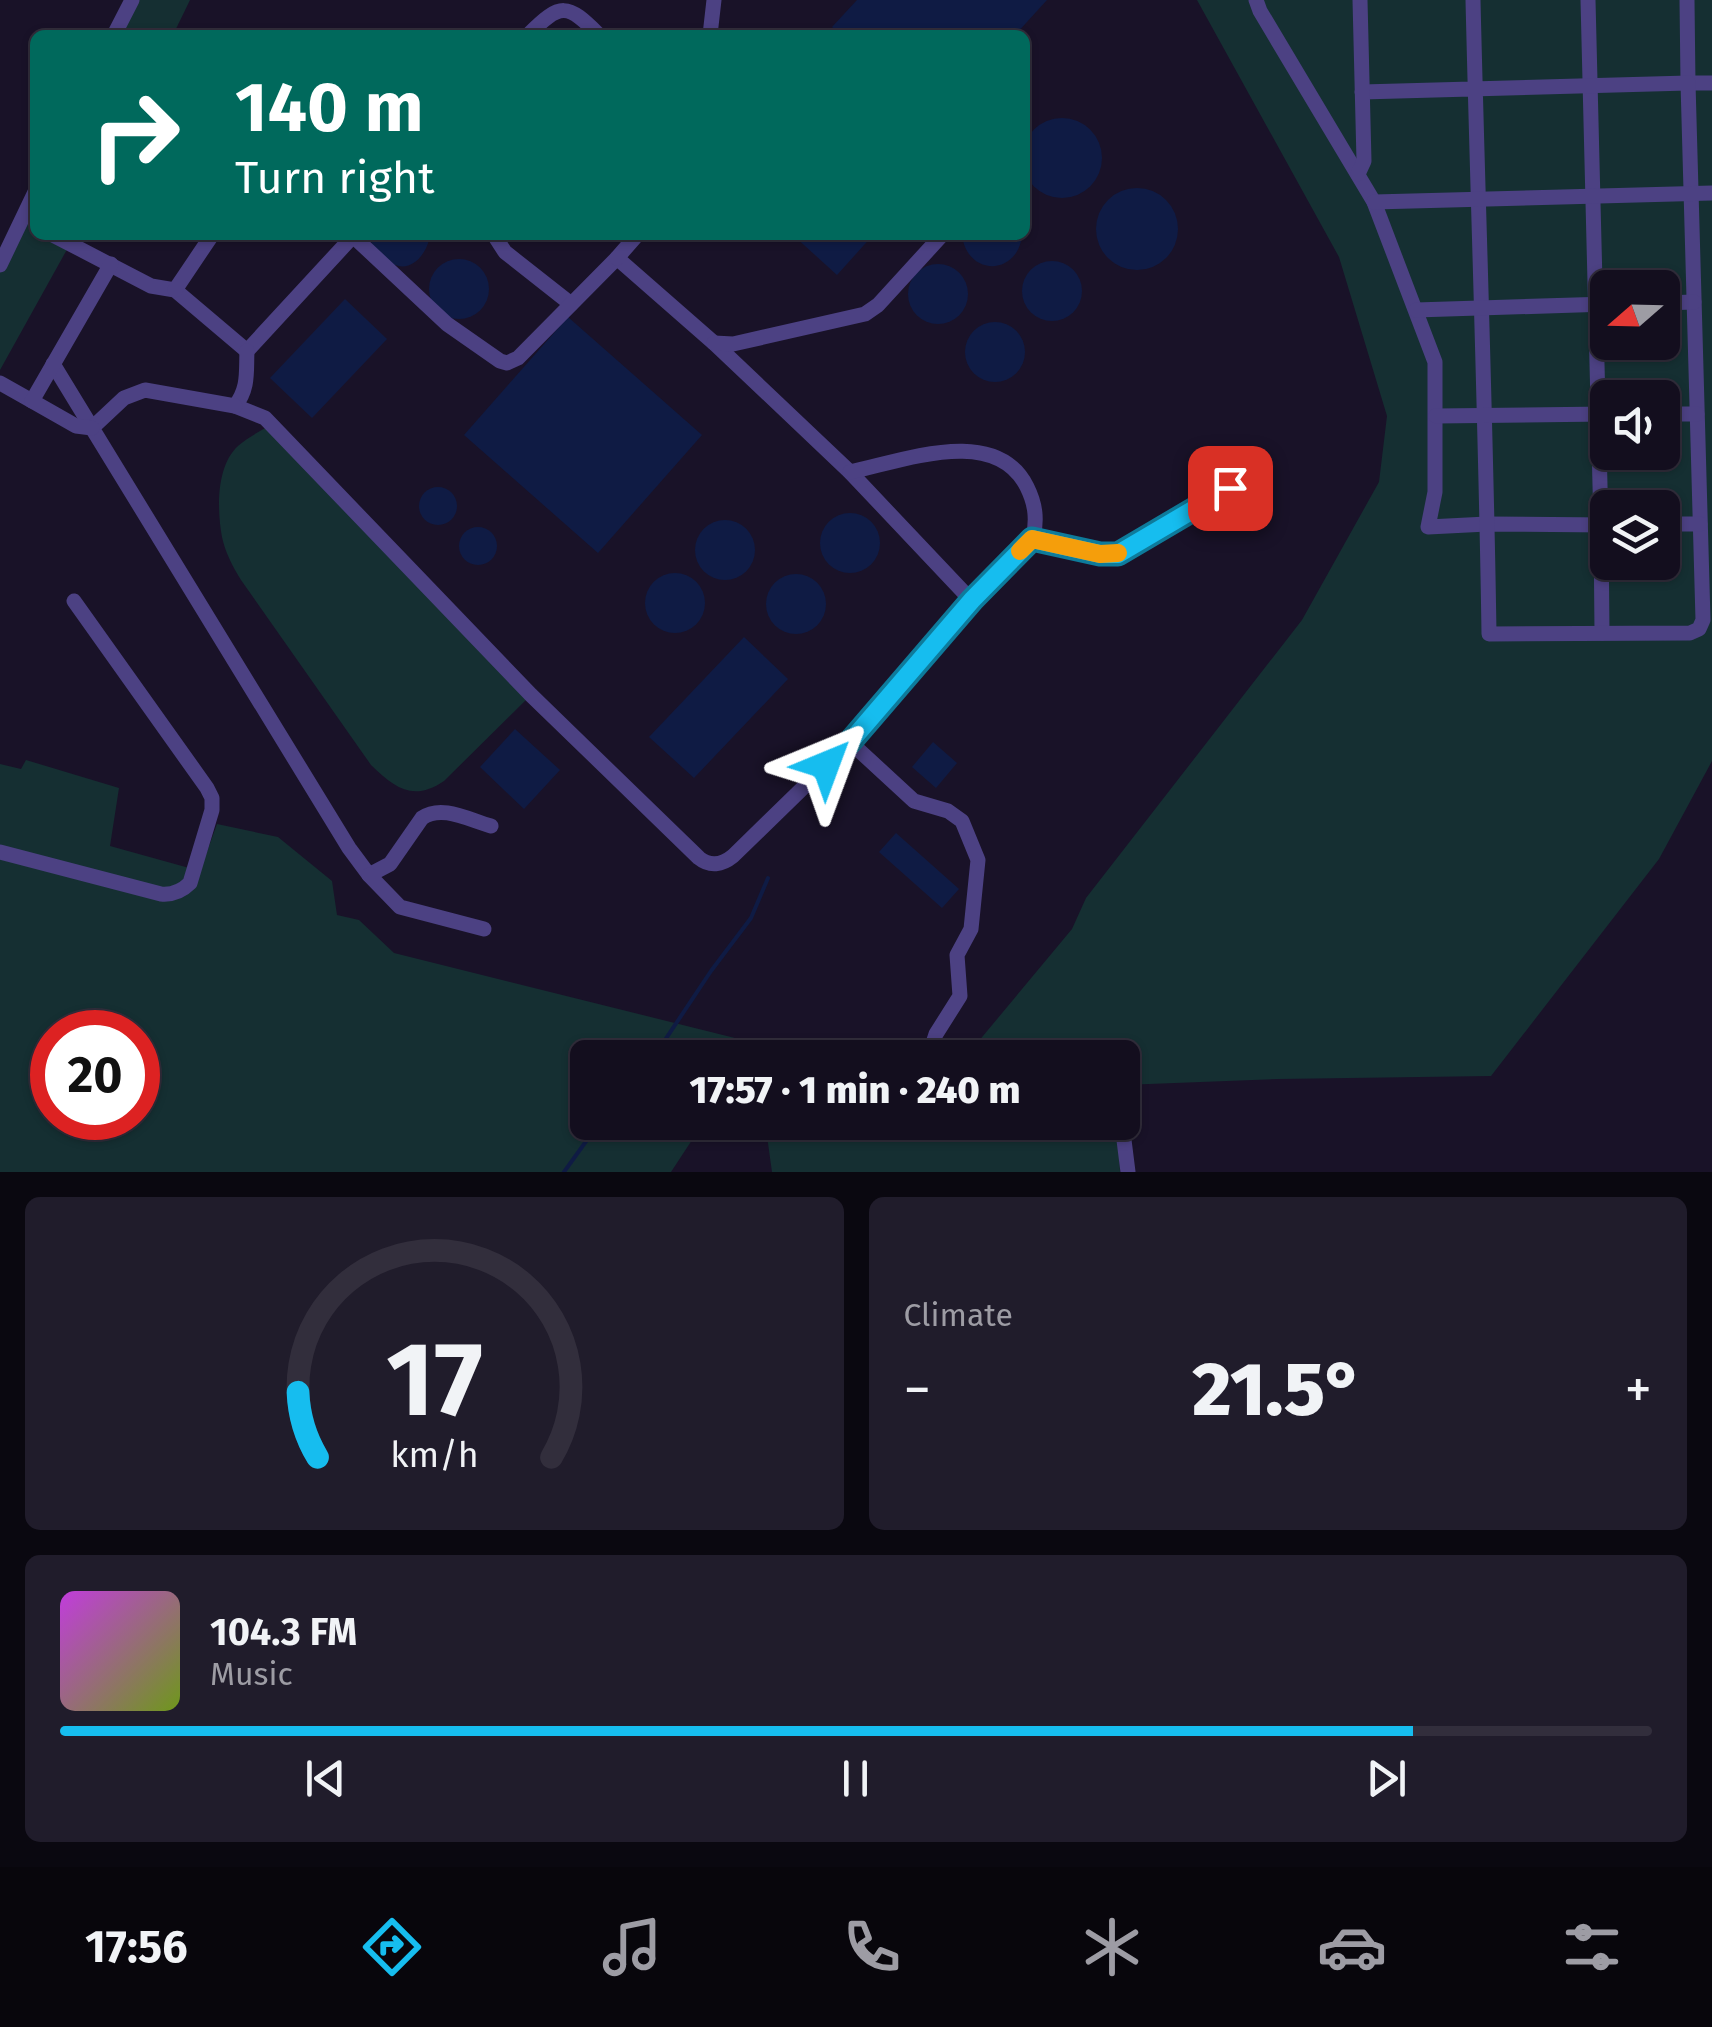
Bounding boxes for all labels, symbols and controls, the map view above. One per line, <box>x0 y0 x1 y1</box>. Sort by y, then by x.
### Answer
text: 140 m <box>235 66 424 150</box>
icon: right <box>70 70 200 200</box>
text: Turn right <box>235 151 434 205</box>
north arrow <box>1590 270 1680 360</box>
map controls <box>1590 270 1680 580</box>
button: sound <box>1590 380 1680 470</box>
pin <box>1188 446 1273 531</box>
icon: arrive <box>1203 461 1258 516</box>
button: layers <box>1590 490 1680 580</box>
position arrow <box>774 713 878 817</box>
speed limit sign: 20 <box>30 1010 160 1140</box>
text: 17:57 · 1 min · 240 m <box>689 1067 1021 1113</box>
text: Climate <box>904 1296 1013 1334</box>
text: 17 <box>386 1318 483 1443</box>
text: 21.5° <box>1192 1345 1363 1435</box>
text: − <box>904 1357 931 1423</box>
text: + <box>1625 1357 1652 1423</box>
text: km/h <box>390 1434 478 1476</box>
text: 104.3 FM <box>210 1609 357 1655</box>
text: Music <box>210 1655 293 1693</box>
icon: previous <box>298 1751 353 1806</box>
icon: pause <box>828 1751 883 1806</box>
icon: next <box>1359 1751 1414 1806</box>
icon: directions <box>357 1912 427 1982</box>
icon: music <box>597 1912 667 1982</box>
icon: phone <box>837 1912 907 1982</box>
icon: climate <box>1077 1912 1147 1982</box>
icon: car <box>1317 1912 1387 1982</box>
icon: filters <box>1557 1912 1627 1982</box>
text: 17:56 <box>85 1920 188 1974</box>

